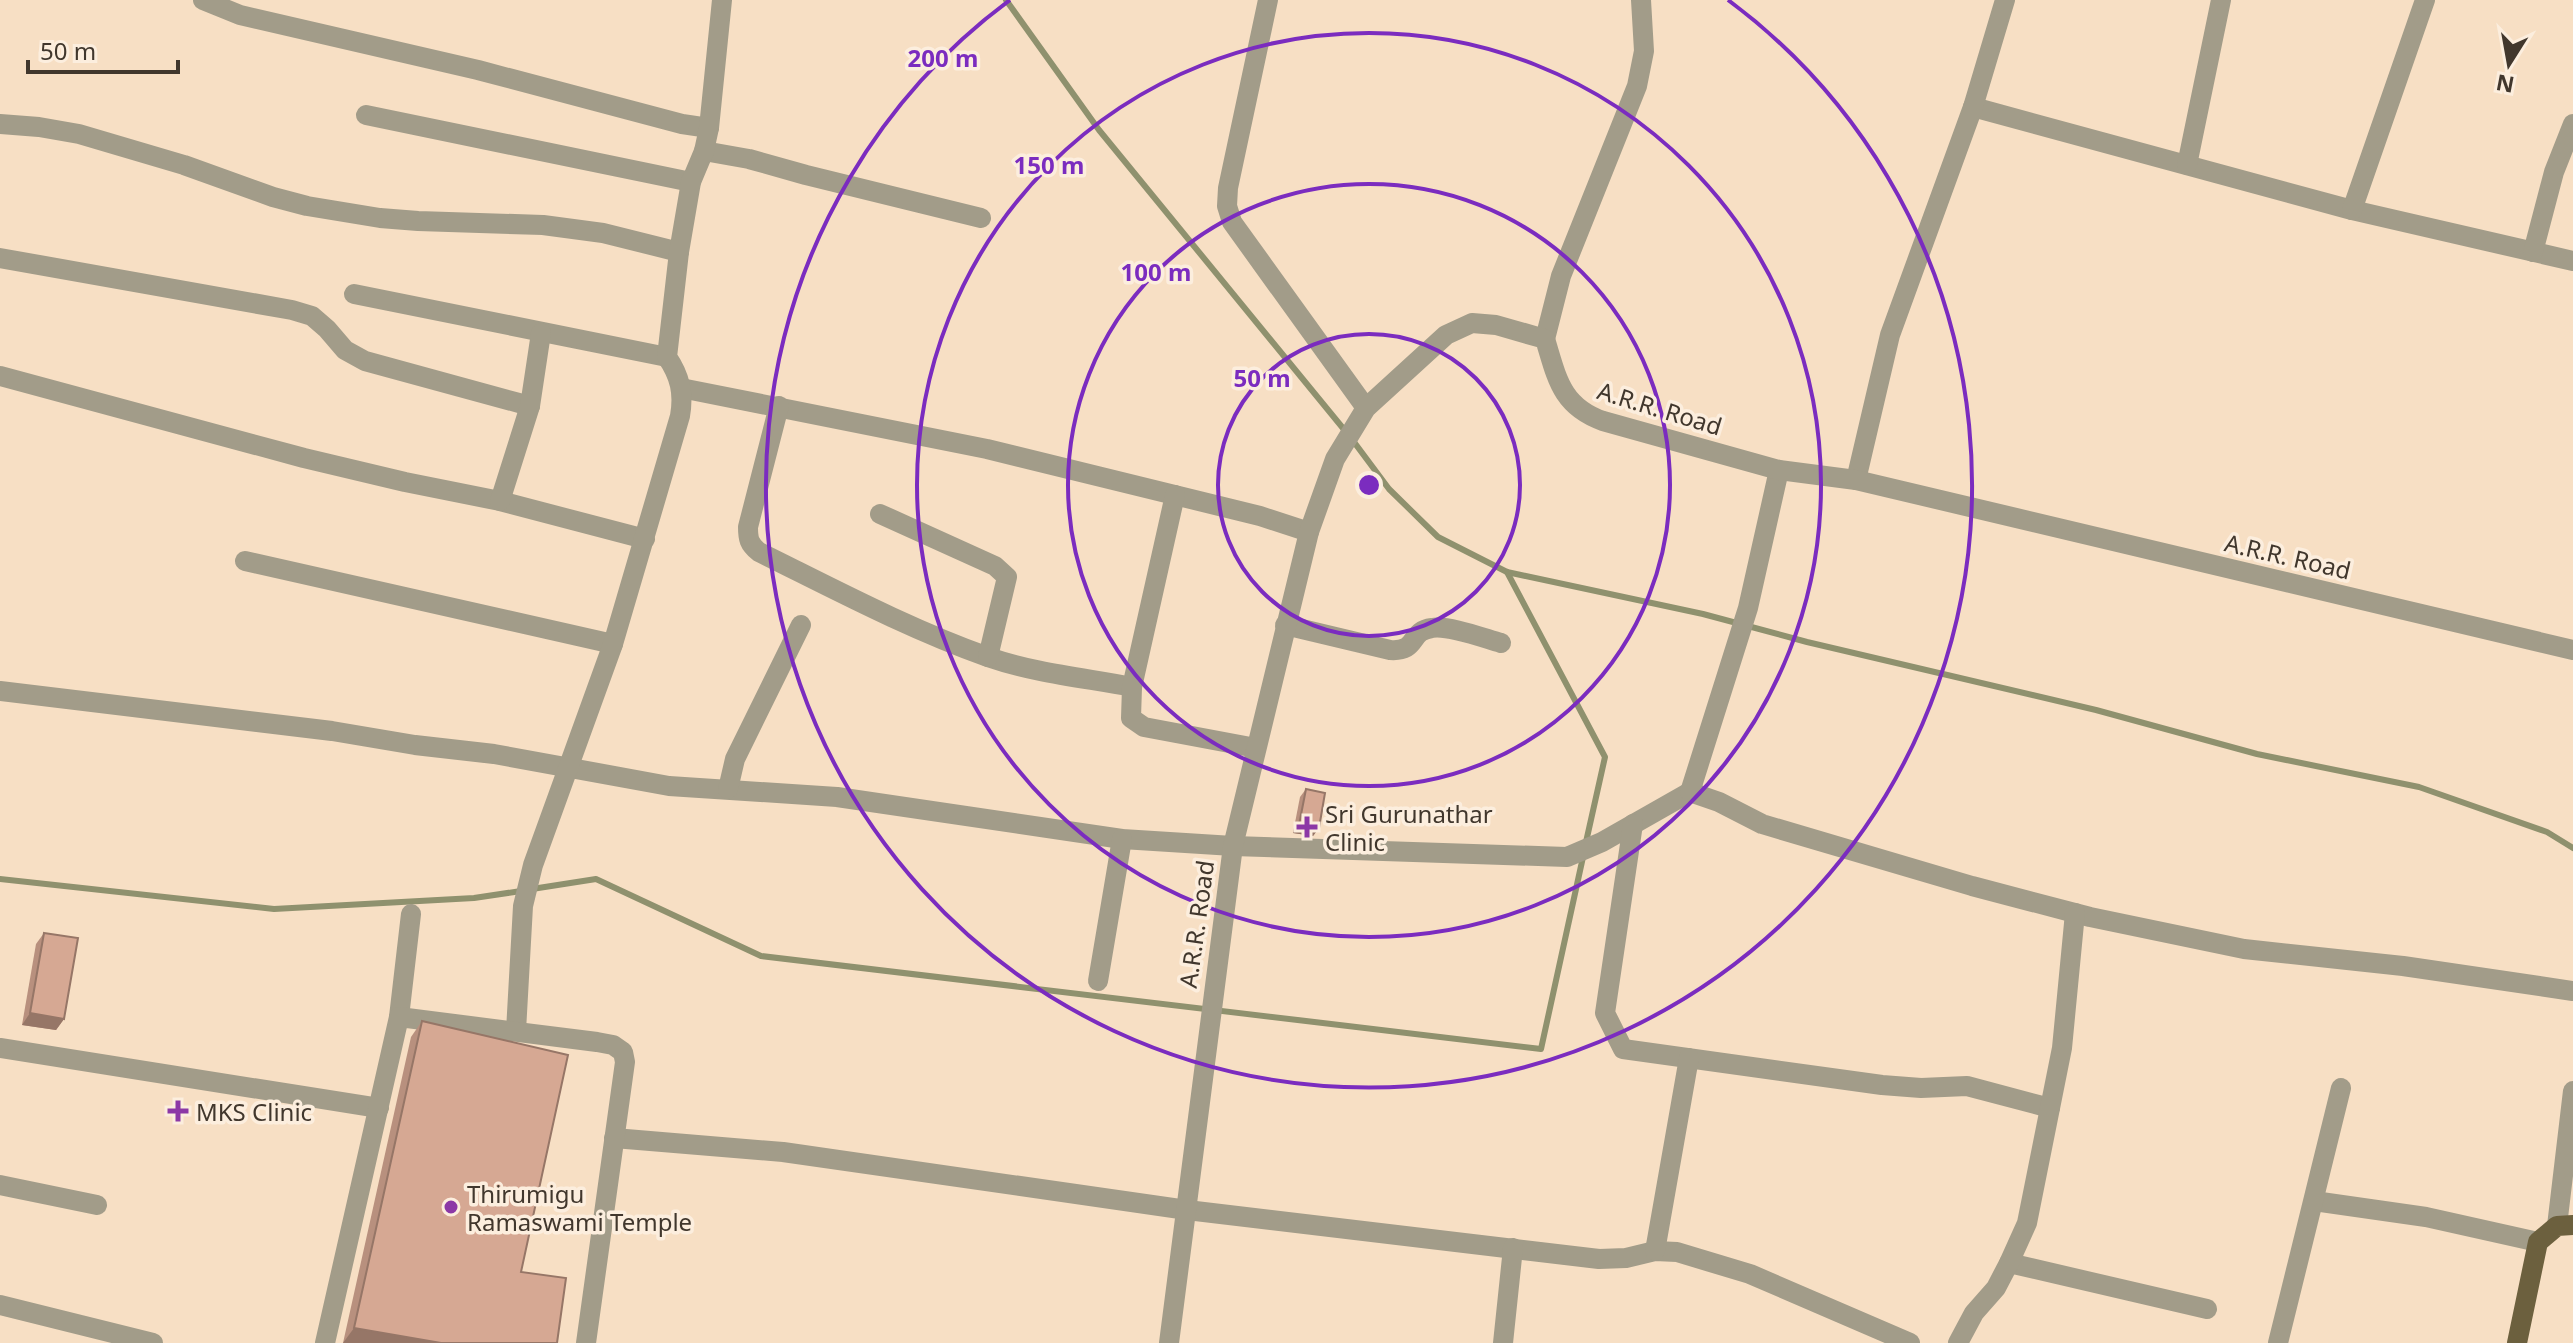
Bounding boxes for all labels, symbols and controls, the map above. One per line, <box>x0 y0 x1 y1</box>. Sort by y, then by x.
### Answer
scale bar <box>28 24 178 74</box>
north arrow <box>2469 24 2549 104</box>
text: 50 m <box>40 34 96 67</box>
text: 200 m <box>908 41 978 74</box>
text: N <box>2493 68 2517 101</box>
text: 150 m <box>1014 148 1084 181</box>
text: 100 m <box>1121 255 1191 288</box>
text: 50 m <box>1233 361 1291 394</box>
street label: A.R.R. Road <box>1594 373 1726 443</box>
centre of rings <box>1355 471 1383 499</box>
street label: A.R.R. Road <box>2222 525 2354 587</box>
place label: Sri Gurunathar Clinic <box>1325 797 1493 858</box>
marker: Sri Gurunathar Clinic <box>1296 816 1318 838</box>
street label: A.R.R. Road <box>1171 858 1221 990</box>
place label: MKS Clinic <box>196 1095 312 1128</box>
marker: MKS Clinic <box>167 1100 189 1122</box>
place label: Thirumigu Ramaswami Temple <box>467 1177 692 1238</box>
marker: Thirumigu Ramaswami Temple <box>442 1198 460 1216</box>

